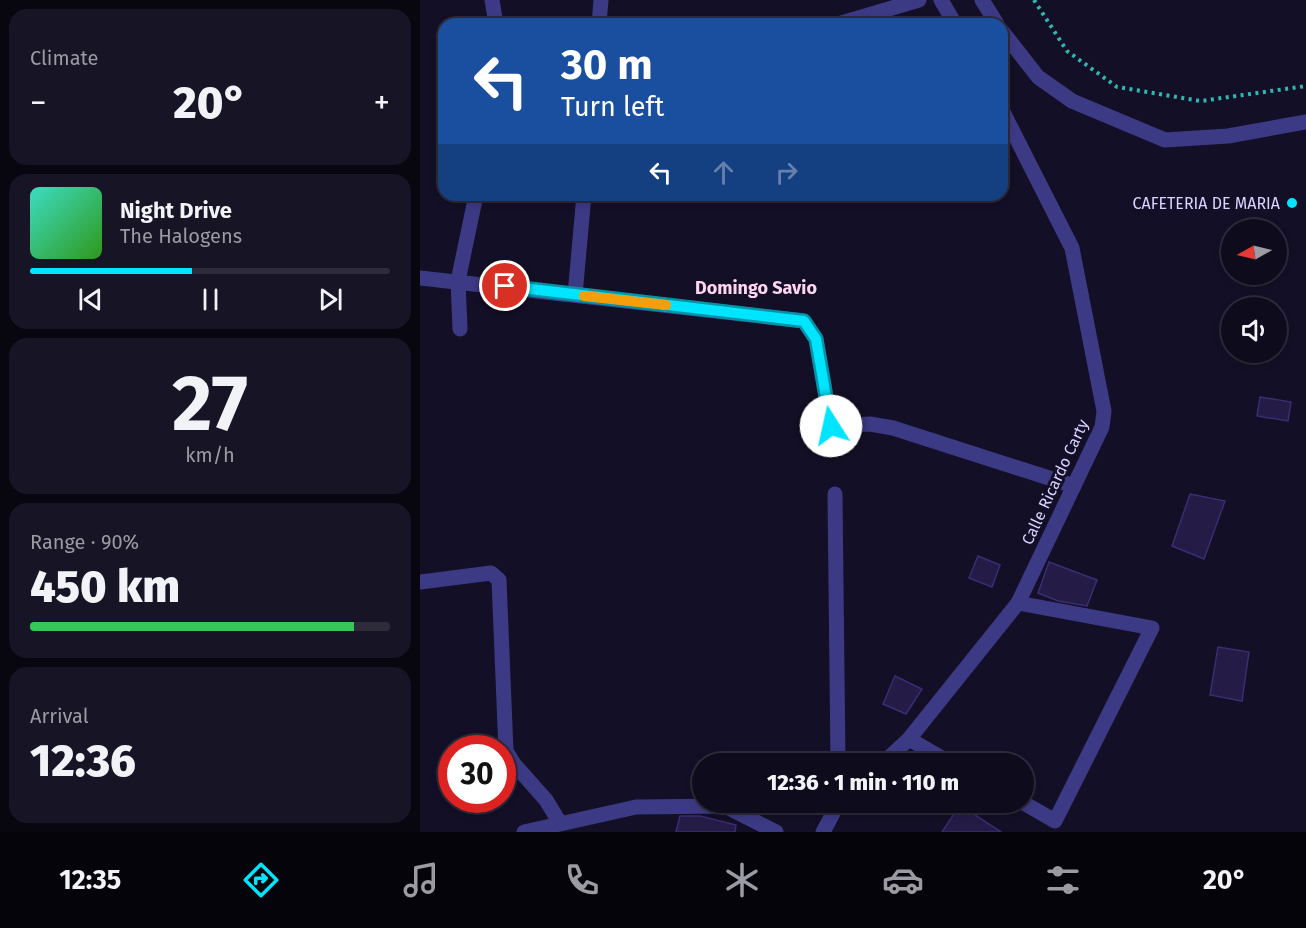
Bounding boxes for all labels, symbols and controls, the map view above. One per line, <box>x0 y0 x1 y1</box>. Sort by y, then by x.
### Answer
text: 30 m <box>561 40 653 90</box>
icon: left <box>462 42 540 120</box>
text: Climate <box>30 46 98 70</box>
text: 20° <box>173 76 247 130</box>
text: − <box>30 83 47 123</box>
text: + <box>374 83 390 123</box>
text: Turn left <box>561 91 664 123</box>
icon: left <box>644 156 677 189</box>
icon: ahead <box>707 156 740 189</box>
icon: right <box>770 156 803 189</box>
place label: CAFETERIA DE MARIA <box>1133 194 1281 213</box>
marker: CAFETERIA DE MARIA <box>1285 196 1299 210</box>
text: Night Drive <box>120 197 232 224</box>
north arrow <box>1221 219 1287 285</box>
map controls <box>1221 219 1287 363</box>
text: The Halogens <box>120 224 242 248</box>
pin <box>479 260 530 311</box>
icon: arrive <box>488 269 521 302</box>
district label: Domingo Savio <box>695 277 817 299</box>
icon: previous <box>74 283 107 316</box>
icon: pause <box>194 283 227 316</box>
icon: next <box>314 283 347 316</box>
button: sound <box>1221 297 1287 363</box>
text: 27 <box>172 357 248 451</box>
position arrow <box>799 394 863 458</box>
street label: Calle Ricardo Carty <box>1018 416 1092 548</box>
text: km/h <box>185 443 235 467</box>
text: Range · 90% <box>30 530 139 554</box>
text: 450 km <box>30 560 180 614</box>
text: Arrival <box>30 704 89 728</box>
text: 12:36 <box>30 734 136 788</box>
speed limit sign: 30 <box>438 735 516 813</box>
text: 12:36 · 1 min · 110 m <box>767 769 959 796</box>
icon: directions <box>240 859 282 901</box>
icon: music <box>400 859 442 901</box>
icon: phone <box>561 859 603 901</box>
icon: climate <box>721 859 763 901</box>
icon: car <box>882 859 924 901</box>
icon: filters <box>1042 859 1084 901</box>
text: 12:35 <box>59 864 121 896</box>
text: 20° <box>1203 864 1247 896</box>

